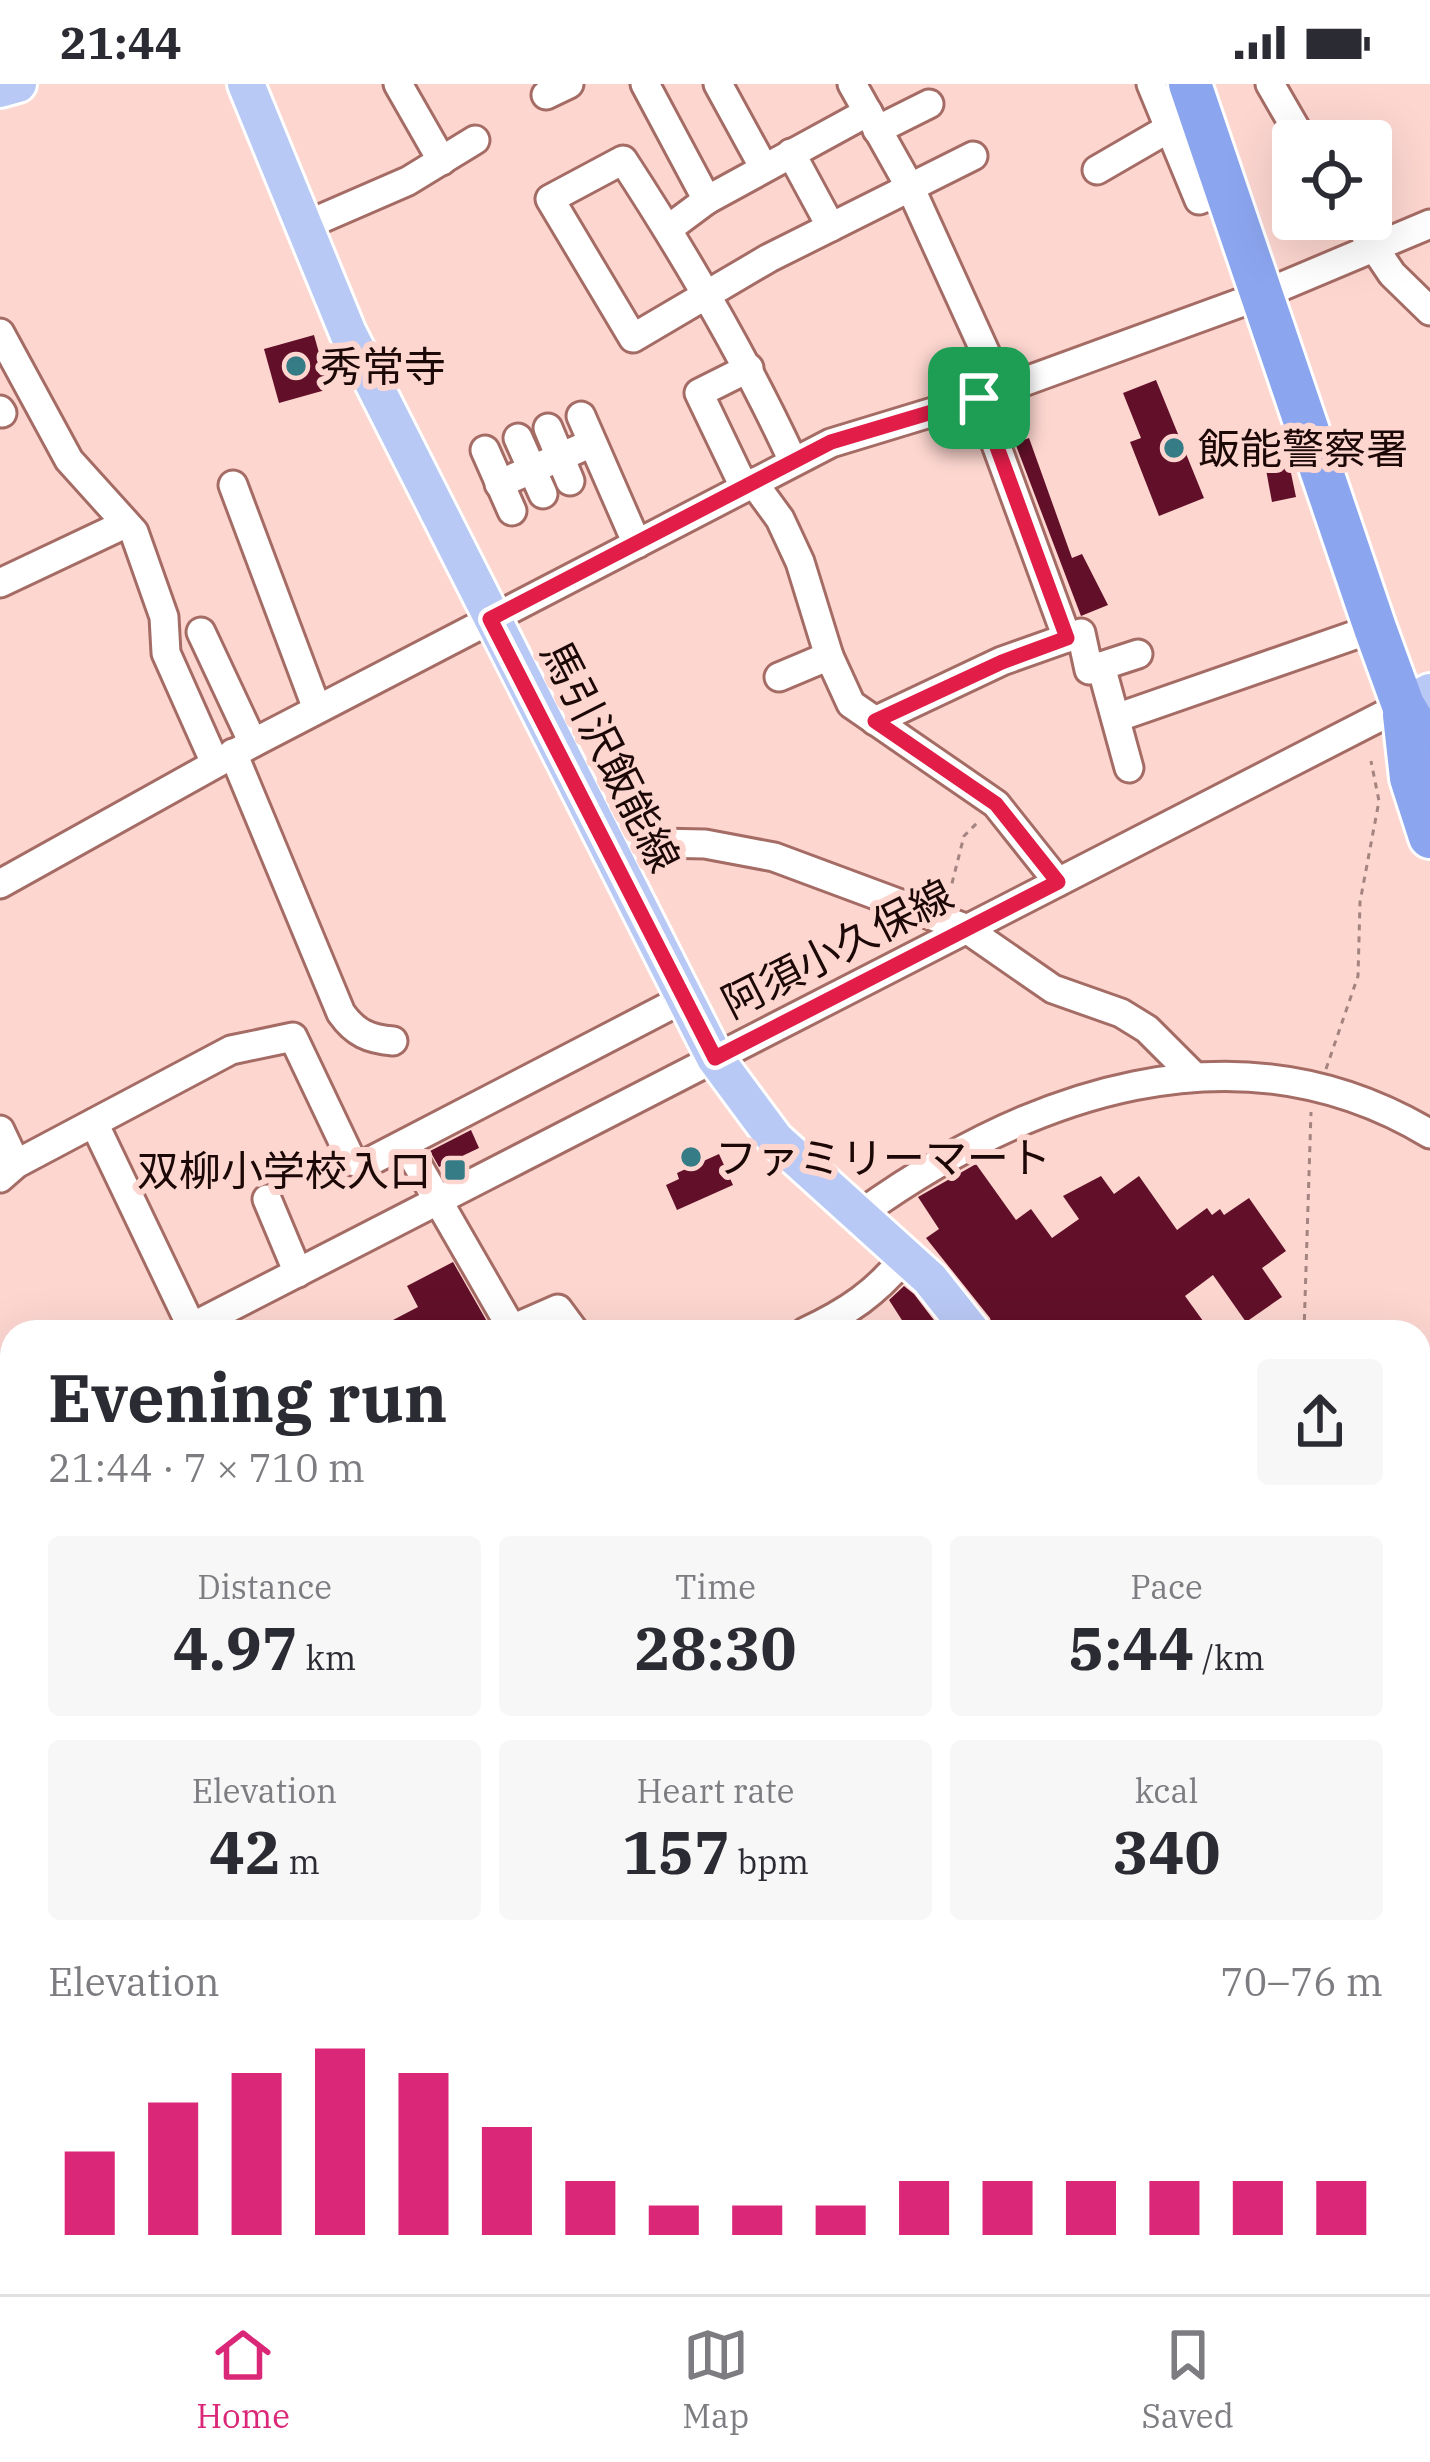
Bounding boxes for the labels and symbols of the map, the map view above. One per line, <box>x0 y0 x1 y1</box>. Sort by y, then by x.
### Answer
place label: 秀常寺 <box>320 339 446 394</box>
pin <box>928 347 1030 449</box>
marker: 秀常寺 <box>283 353 309 379</box>
place label: 飯能警察署 <box>1198 421 1408 476</box>
marker: 飯能警察署 <box>1161 435 1187 461</box>
street label: 馬引沢飯能線 <box>529 631 693 881</box>
street label: 阿須小久保線 <box>712 866 962 1030</box>
place label: ファミリーマート <box>715 1130 1051 1185</box>
place label: 双柳小学校入口 <box>137 1143 431 1198</box>
marker: ファミリーマート <box>678 1144 704 1170</box>
marker: 双柳小学校入口 <box>442 1157 468 1183</box>

